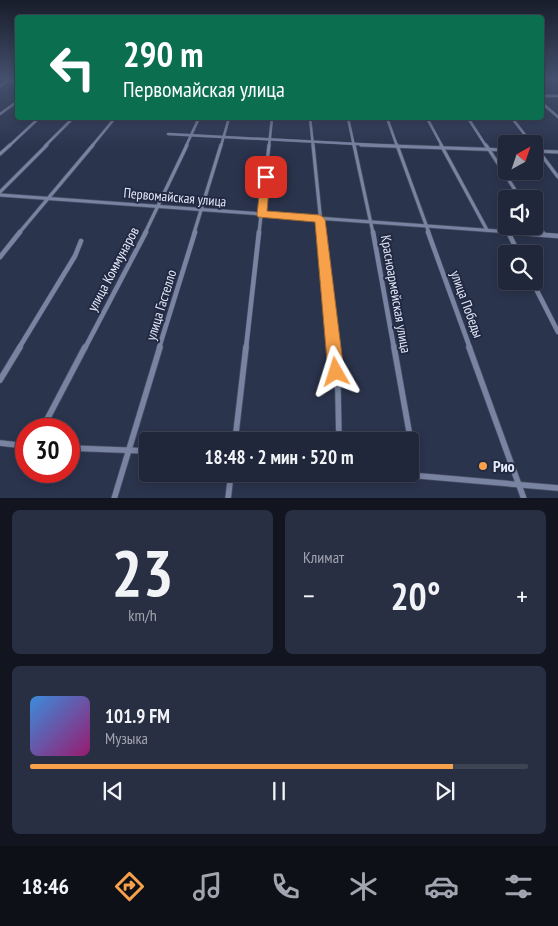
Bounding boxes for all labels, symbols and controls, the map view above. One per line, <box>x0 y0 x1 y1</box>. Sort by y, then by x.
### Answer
text: 290 m <box>123 31 204 77</box>
icon: left <box>40 35 105 100</box>
text: Первомайская улица <box>123 75 285 103</box>
north arrow <box>498 135 542 180</box>
map controls <box>498 135 543 290</box>
pin <box>245 156 287 198</box>
icon: arrive <box>252 163 280 191</box>
street label: Первомайская улица <box>123 184 227 210</box>
button: sound <box>498 190 543 235</box>
street label: улица Коммунаров <box>83 223 143 314</box>
street label: Красноармейская улица <box>377 234 415 354</box>
button: search <box>498 245 543 290</box>
street label: улица Гастелло <box>142 267 180 343</box>
street label: улица Победы <box>447 268 487 340</box>
position arrow <box>309 345 361 397</box>
speed limit sign: 30 <box>15 418 80 483</box>
text: 18:48 · 2 мин · 520 m <box>205 445 353 469</box>
place label: Рио <box>493 456 515 476</box>
marker: Рио <box>477 460 489 472</box>
text: 23 <box>111 530 174 614</box>
text: Климат <box>303 547 344 567</box>
text: 20° <box>390 571 441 620</box>
text: − <box>303 577 315 614</box>
text: + <box>516 577 528 614</box>
text: km/h <box>128 605 157 625</box>
text: 101.9 FM <box>105 704 170 728</box>
text: Музыка <box>105 728 148 748</box>
icon: previous <box>99 777 127 805</box>
icon: pause <box>265 777 293 805</box>
icon: next <box>431 777 459 805</box>
icon: directions <box>112 869 147 904</box>
icon: music <box>190 869 225 904</box>
icon: phone <box>268 869 303 904</box>
icon: climate <box>346 869 381 904</box>
icon: car <box>424 869 459 904</box>
icon: filters <box>501 869 536 904</box>
text: 18:46 <box>21 872 69 900</box>

